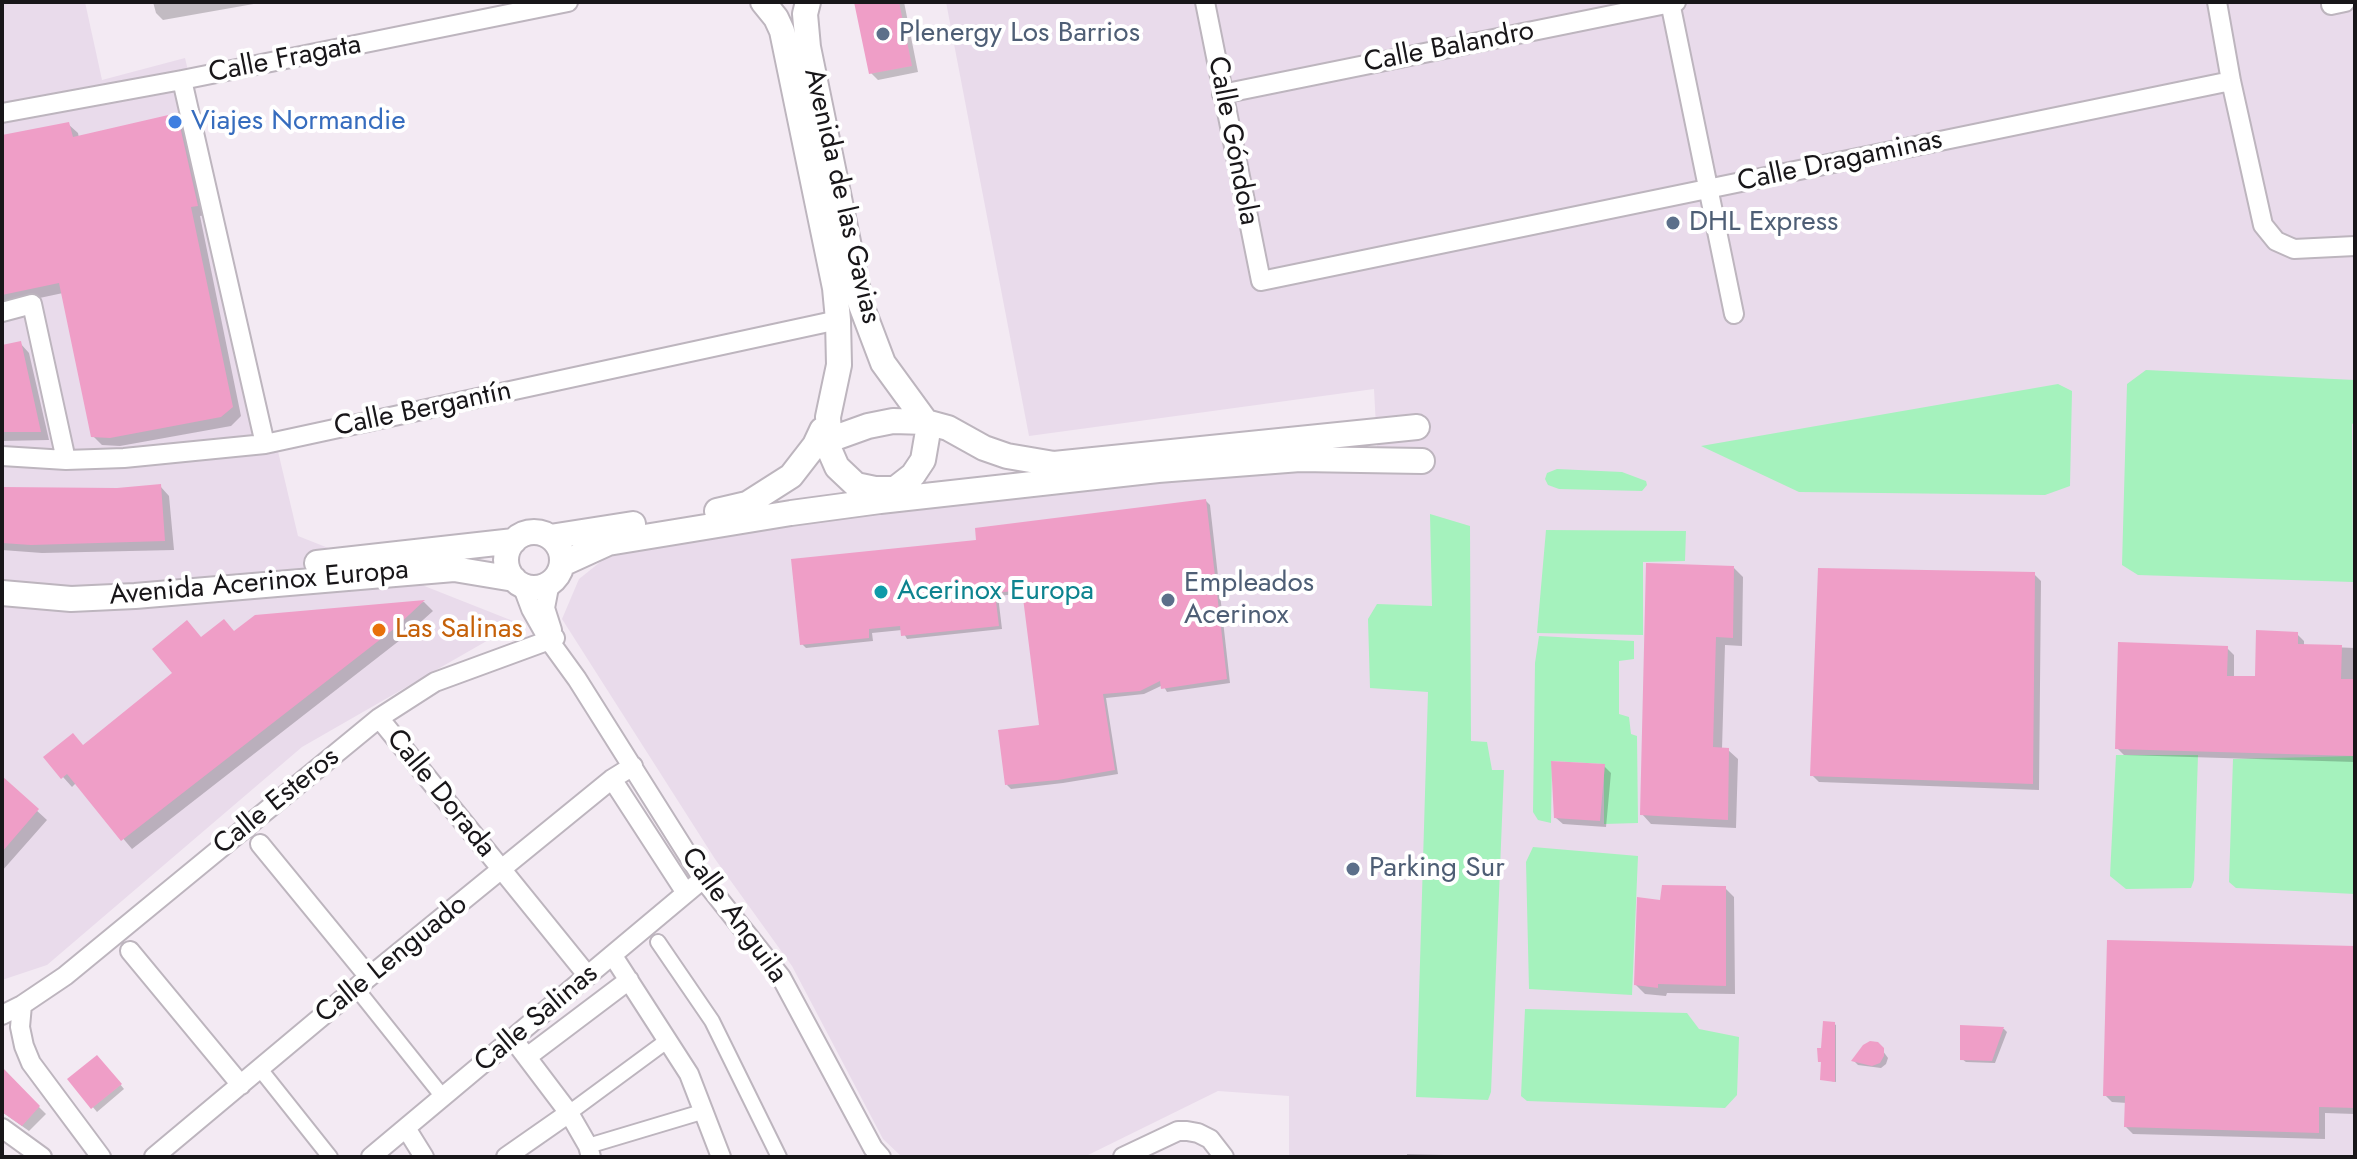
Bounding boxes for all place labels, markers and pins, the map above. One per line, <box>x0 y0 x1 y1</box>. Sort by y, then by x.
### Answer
place label: Plenergy Los Barrios <box>899 17 1140 51</box>
marker: Plenergy Los Barrios <box>874 25 892 43</box>
place label: Viajes Normandie <box>191 105 406 139</box>
marker: Viajes Normandie <box>166 113 184 131</box>
place label: DHL Express <box>1689 206 1838 240</box>
marker: DHL Express <box>1664 214 1682 232</box>
place label: Empleados Acerinox <box>1184 567 1314 633</box>
place label: Acerinox Europa <box>897 575 1094 609</box>
marker: Acerinox Europa <box>872 583 890 601</box>
marker: Empleados Acerinox <box>1159 591 1177 609</box>
place label: Las Salinas <box>395 613 523 647</box>
marker: Las Salinas <box>370 621 388 639</box>
place label: Parking Sur <box>1369 852 1505 886</box>
marker: Parking Sur <box>1344 860 1362 878</box>

